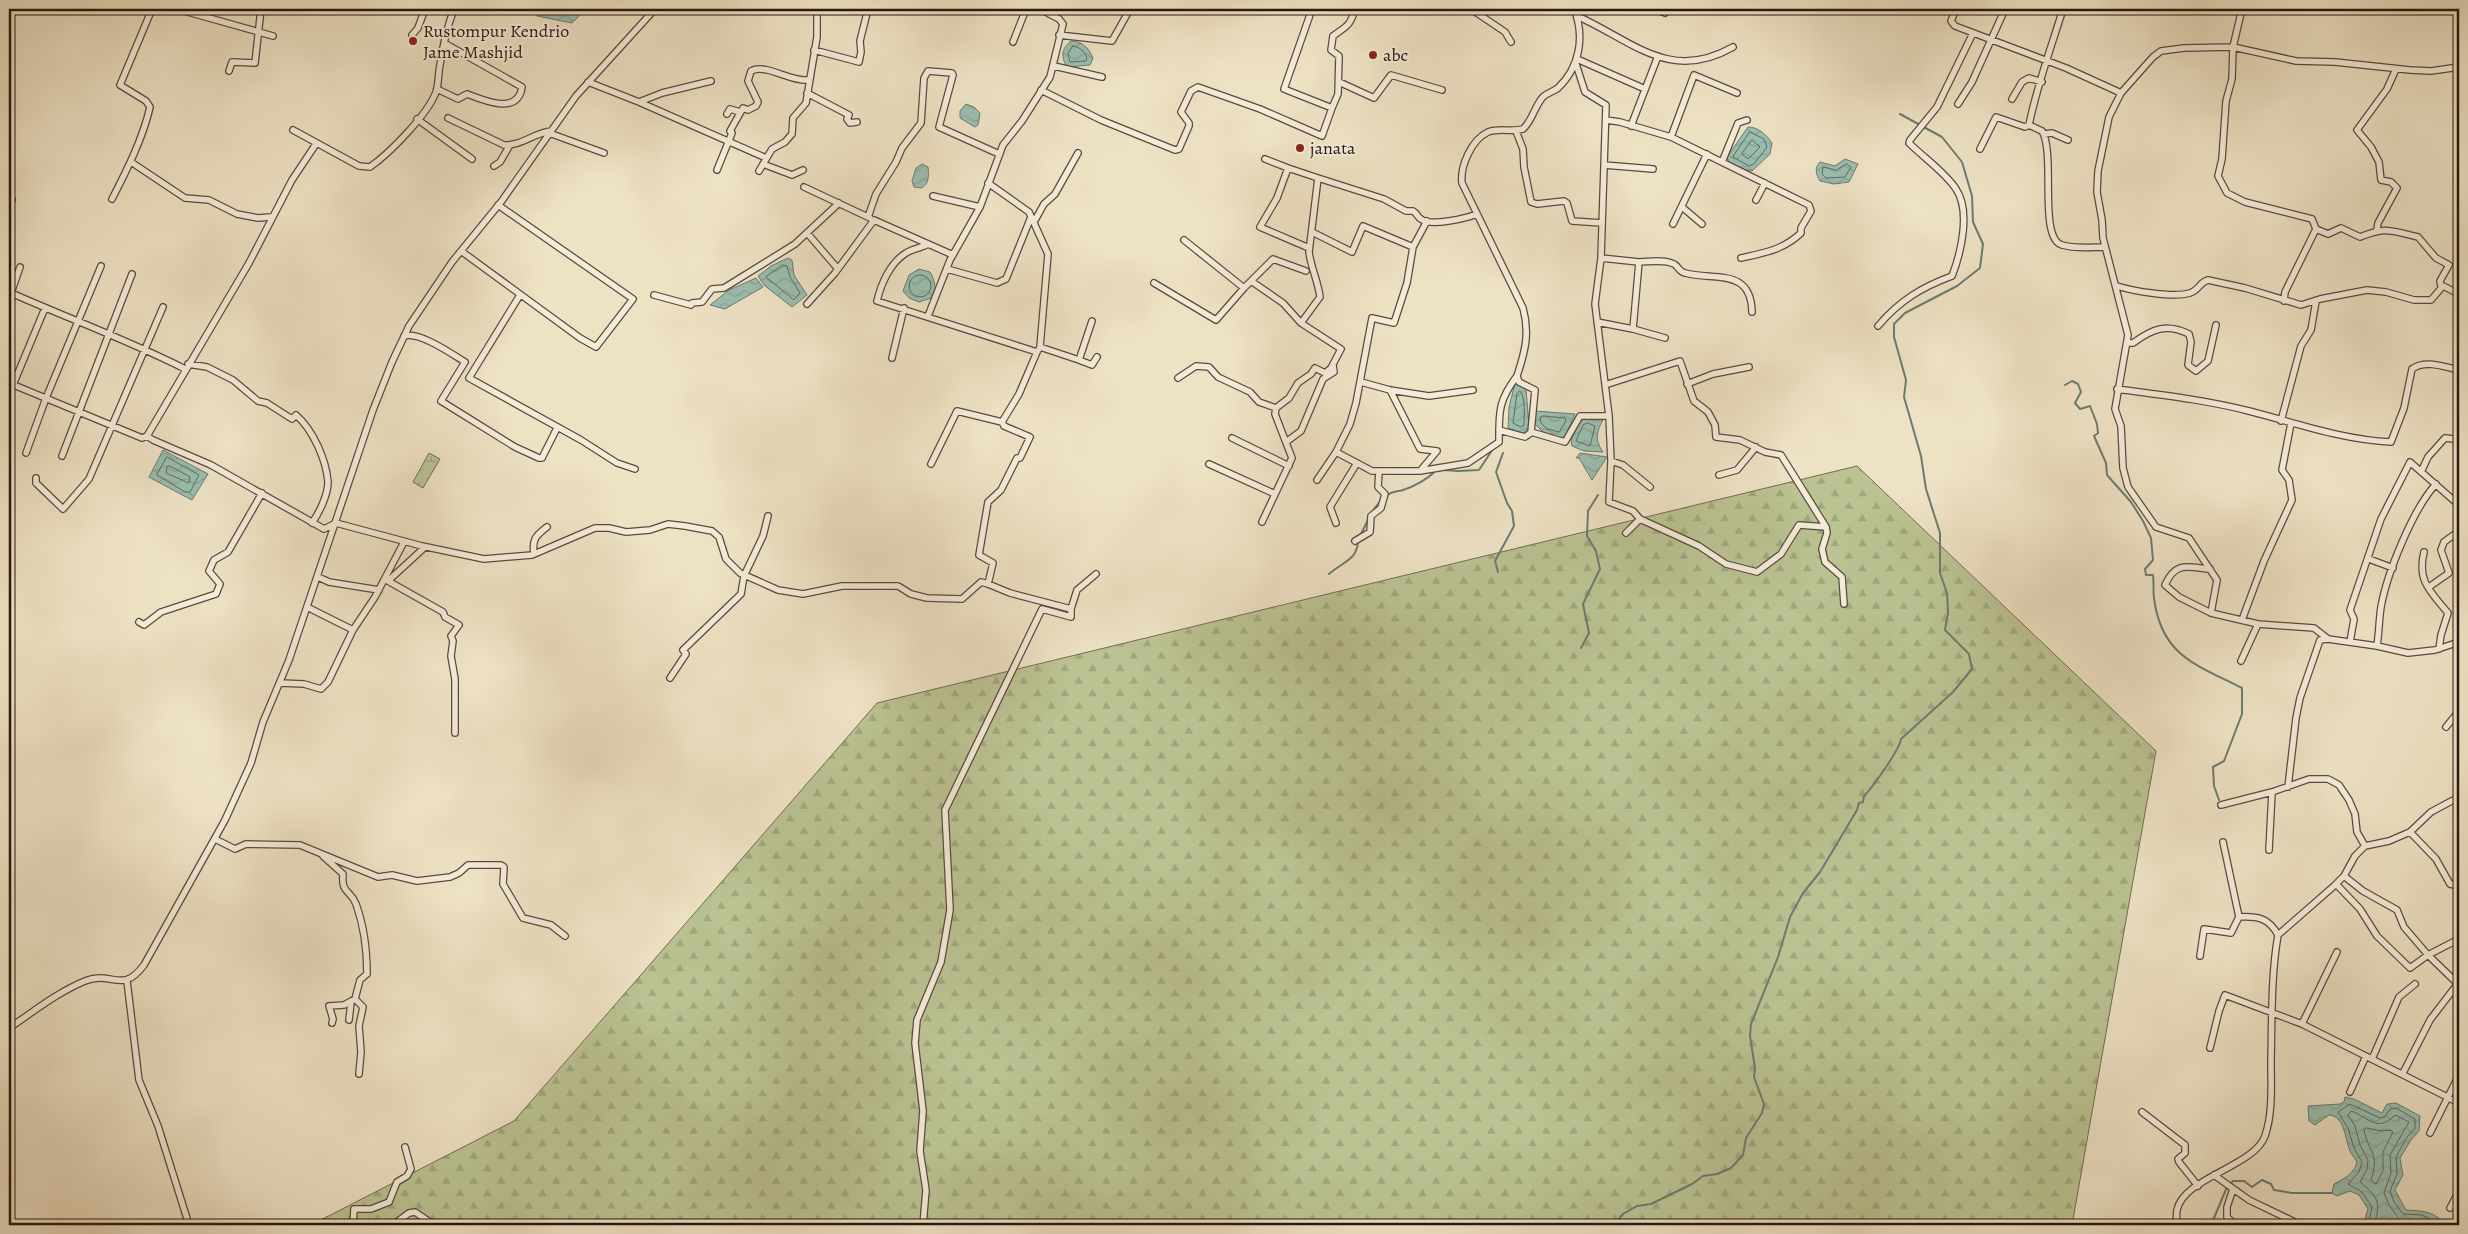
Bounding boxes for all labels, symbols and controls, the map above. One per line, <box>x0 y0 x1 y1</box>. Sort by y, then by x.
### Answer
place label: Rustompur Kendrio Jame Mashjid <box>423 19 569 64</box>
marker: Rustompur Kendrio Jame Mashjid <box>407 35 419 47</box>
place label: abc <box>1383 43 1408 67</box>
marker: abc <box>1367 49 1379 61</box>
place label: janata <box>1310 136 1356 160</box>
marker: janata <box>1294 142 1306 154</box>

